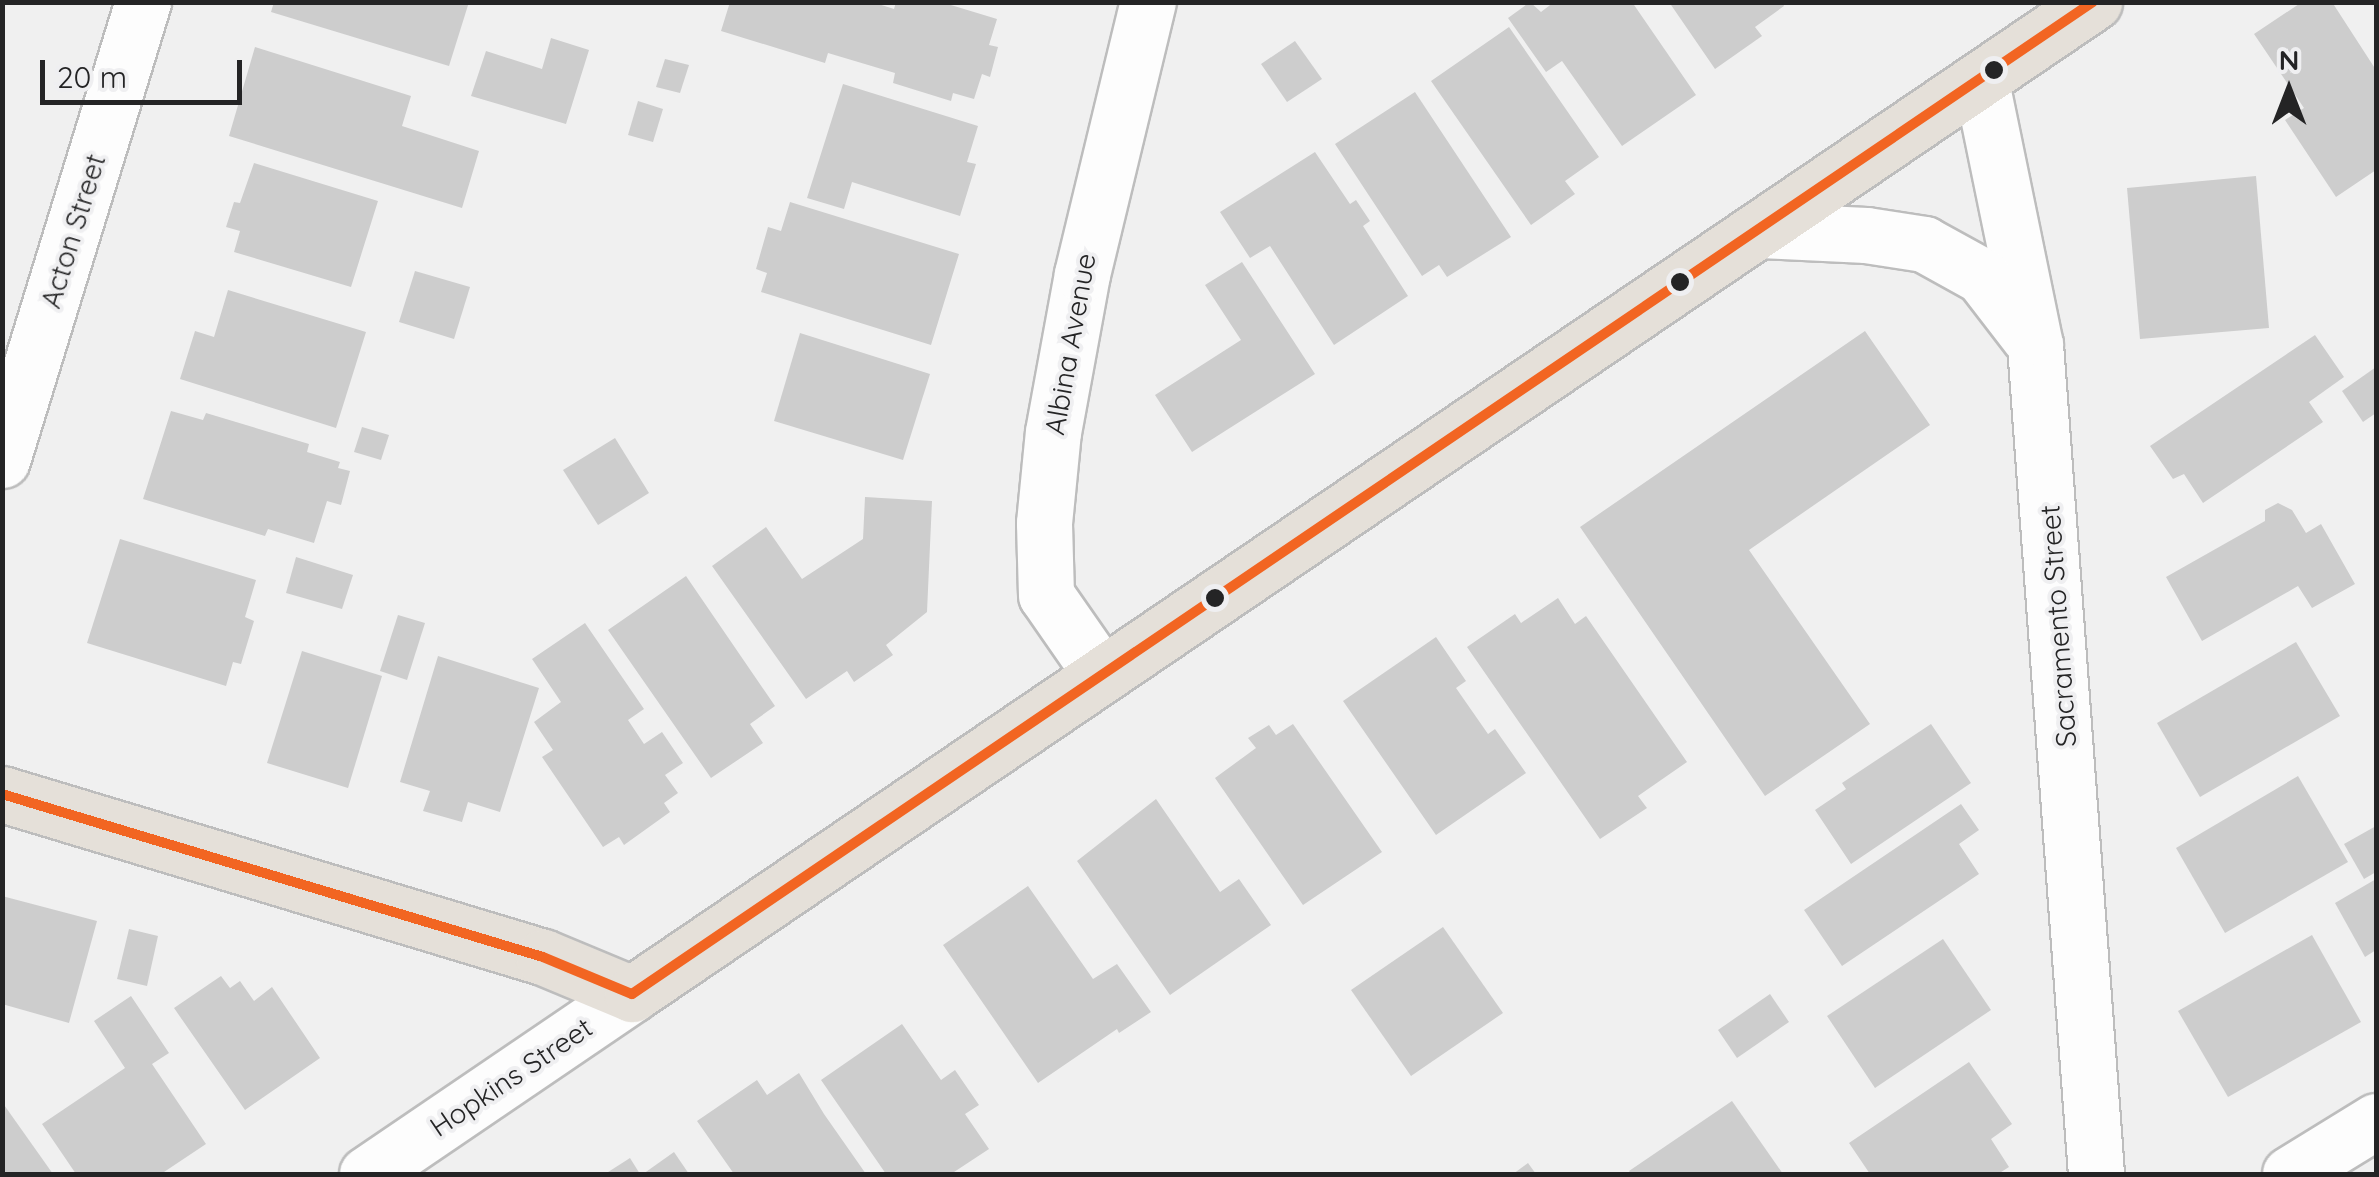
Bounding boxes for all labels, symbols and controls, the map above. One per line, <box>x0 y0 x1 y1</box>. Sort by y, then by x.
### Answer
scale bar <box>45 40 248 102</box>
north arrow <box>2239 40 2339 140</box>
text: N <box>2279 42 2299 77</box>
text: 20 m <box>57 58 127 96</box>
unlabelled marker <box>1984 60 2004 80</box>
street label: Acton Street <box>34 150 112 312</box>
street label: Albina Avenue <box>1037 250 1103 438</box>
unlabelled marker <box>1670 272 1690 292</box>
street label: Sacramento Street <box>2033 504 2083 748</box>
unlabelled marker <box>1205 588 1225 608</box>
street label: Hopkins Street <box>423 1010 599 1144</box>

